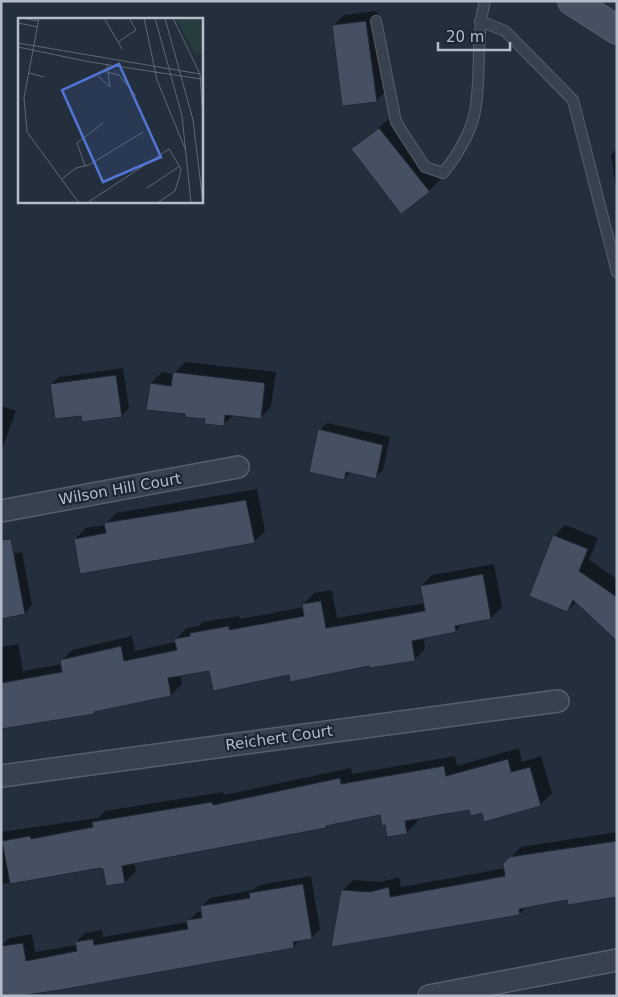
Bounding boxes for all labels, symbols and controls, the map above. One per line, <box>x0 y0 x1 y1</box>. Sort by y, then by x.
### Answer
inset map <box>18 18 202 202</box>
scale bar <box>438 20 510 52</box>
text: 20 m <box>446 28 484 46</box>
street label: Wilson Hill Court <box>57 469 183 509</box>
street label: Reichert Court <box>224 722 334 754</box>

